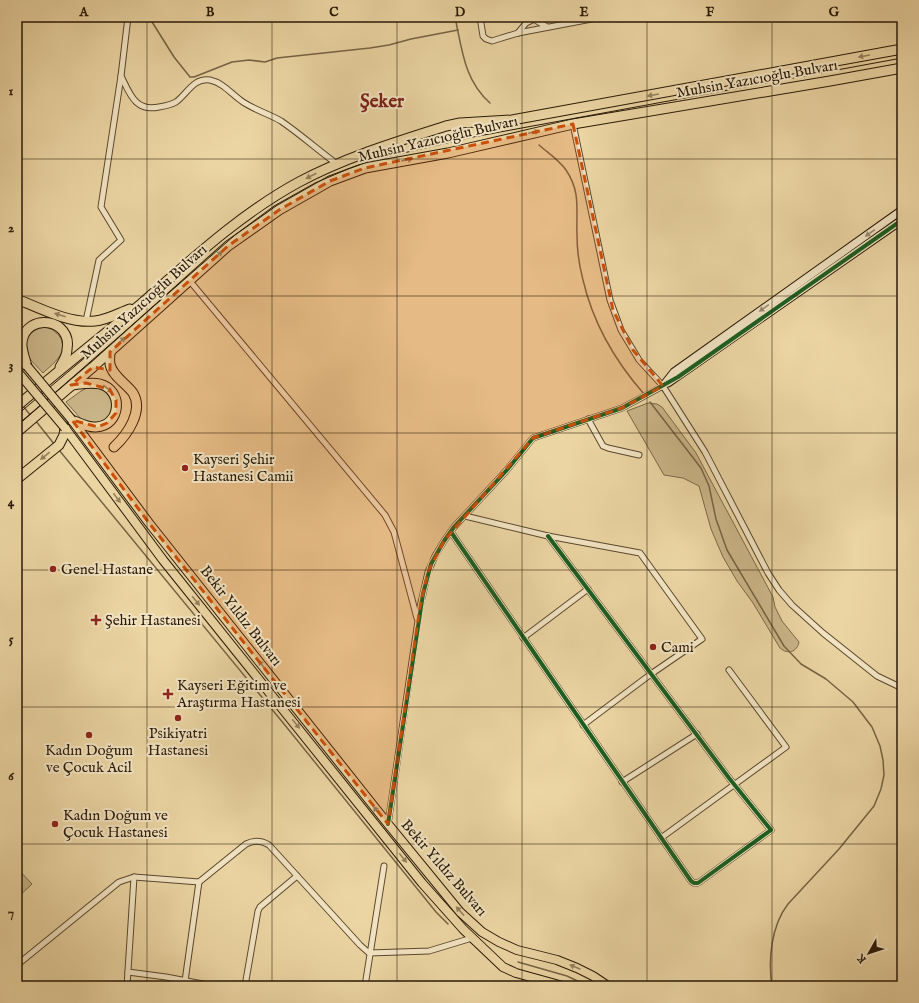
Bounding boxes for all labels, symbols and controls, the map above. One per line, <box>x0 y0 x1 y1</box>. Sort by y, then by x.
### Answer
text: A <box>79 4 90 21</box>
text: B <box>206 4 215 21</box>
text: C <box>329 4 339 21</box>
text: D <box>455 4 466 21</box>
text: E <box>579 4 589 21</box>
text: F <box>706 4 715 21</box>
text: G <box>829 4 840 21</box>
one-way arrow <box>858 54 870 60</box>
street label: Muhsin Yazıcıoğlu Bulvarı <box>675 55 839 103</box>
text: 1 <box>9 83 14 100</box>
district label: Şeker <box>360 90 405 114</box>
one-way arrow <box>647 92 659 98</box>
street label: Muhsin Yazıcıoğlu Bulvarı <box>356 111 520 167</box>
one-way arrow <box>528 129 540 135</box>
one-way arrow <box>401 157 413 163</box>
one-way arrow <box>305 173 317 179</box>
text: 2 <box>8 220 14 237</box>
one-way arrow <box>865 229 875 237</box>
street label: Muhsin Yazıcıoğlu Bulvarı <box>77 240 211 364</box>
one-way arrow <box>213 250 223 259</box>
one-way arrow <box>759 304 769 312</box>
one-way arrow <box>53 312 65 318</box>
one-way arrow <box>116 337 127 346</box>
text: 3 <box>9 357 14 374</box>
one-way arrow <box>102 385 113 394</box>
place label: Kayseri Şehir Hastanesi Camii <box>193 450 294 486</box>
one-way arrow <box>40 452 51 461</box>
marker: Kayseri Şehir Hastanesi Camii <box>180 463 190 473</box>
one-way arrow <box>113 493 121 503</box>
text: 4 <box>8 494 15 511</box>
place label: Genel Hastane <box>61 560 153 579</box>
street label: Bekir Yıldız Bulvarı <box>196 562 286 670</box>
marker: Genel Hastane <box>48 564 58 574</box>
one-way arrow <box>192 596 201 606</box>
place label: Şehir Hastanesi <box>105 611 201 630</box>
marker: Şehir Hastanesi <box>90 614 102 626</box>
text: 5 <box>9 631 14 648</box>
place label: Cami <box>661 638 694 657</box>
marker: Cami <box>648 642 658 652</box>
one-way arrow <box>257 660 266 671</box>
place label: Kayseri Eğitim ve Araştırma Hastanesi <box>176 676 301 712</box>
marker: Kayseri Eğitim ve Araştırma Hastanesi <box>162 688 174 700</box>
marker: Psikiyatri Hastanesi <box>173 713 183 723</box>
one-way arrow <box>291 718 300 729</box>
place label: Psikiyatri Hastanesi <box>148 724 208 760</box>
marker: Kadın Doğum ve Çocuk Acil <box>84 730 94 740</box>
place label: Kadın Doğum ve Çocuk Acil <box>45 741 134 777</box>
text: 6 <box>8 768 14 785</box>
one-way arrow <box>373 805 382 816</box>
place label: Kadın Doğum ve Çocuk Hastanesi <box>63 806 168 842</box>
street label: Bekir Yıldız Bulvarı <box>397 816 491 920</box>
marker: Kadın Doğum ve Çocuk Hastanesi <box>50 819 60 829</box>
one-way arrow <box>399 853 407 864</box>
text: 7 <box>8 905 14 922</box>
one-way arrow <box>455 906 464 917</box>
north arrow <box>849 933 889 973</box>
text: K <box>853 950 870 966</box>
one-way arrow <box>568 963 580 969</box>

